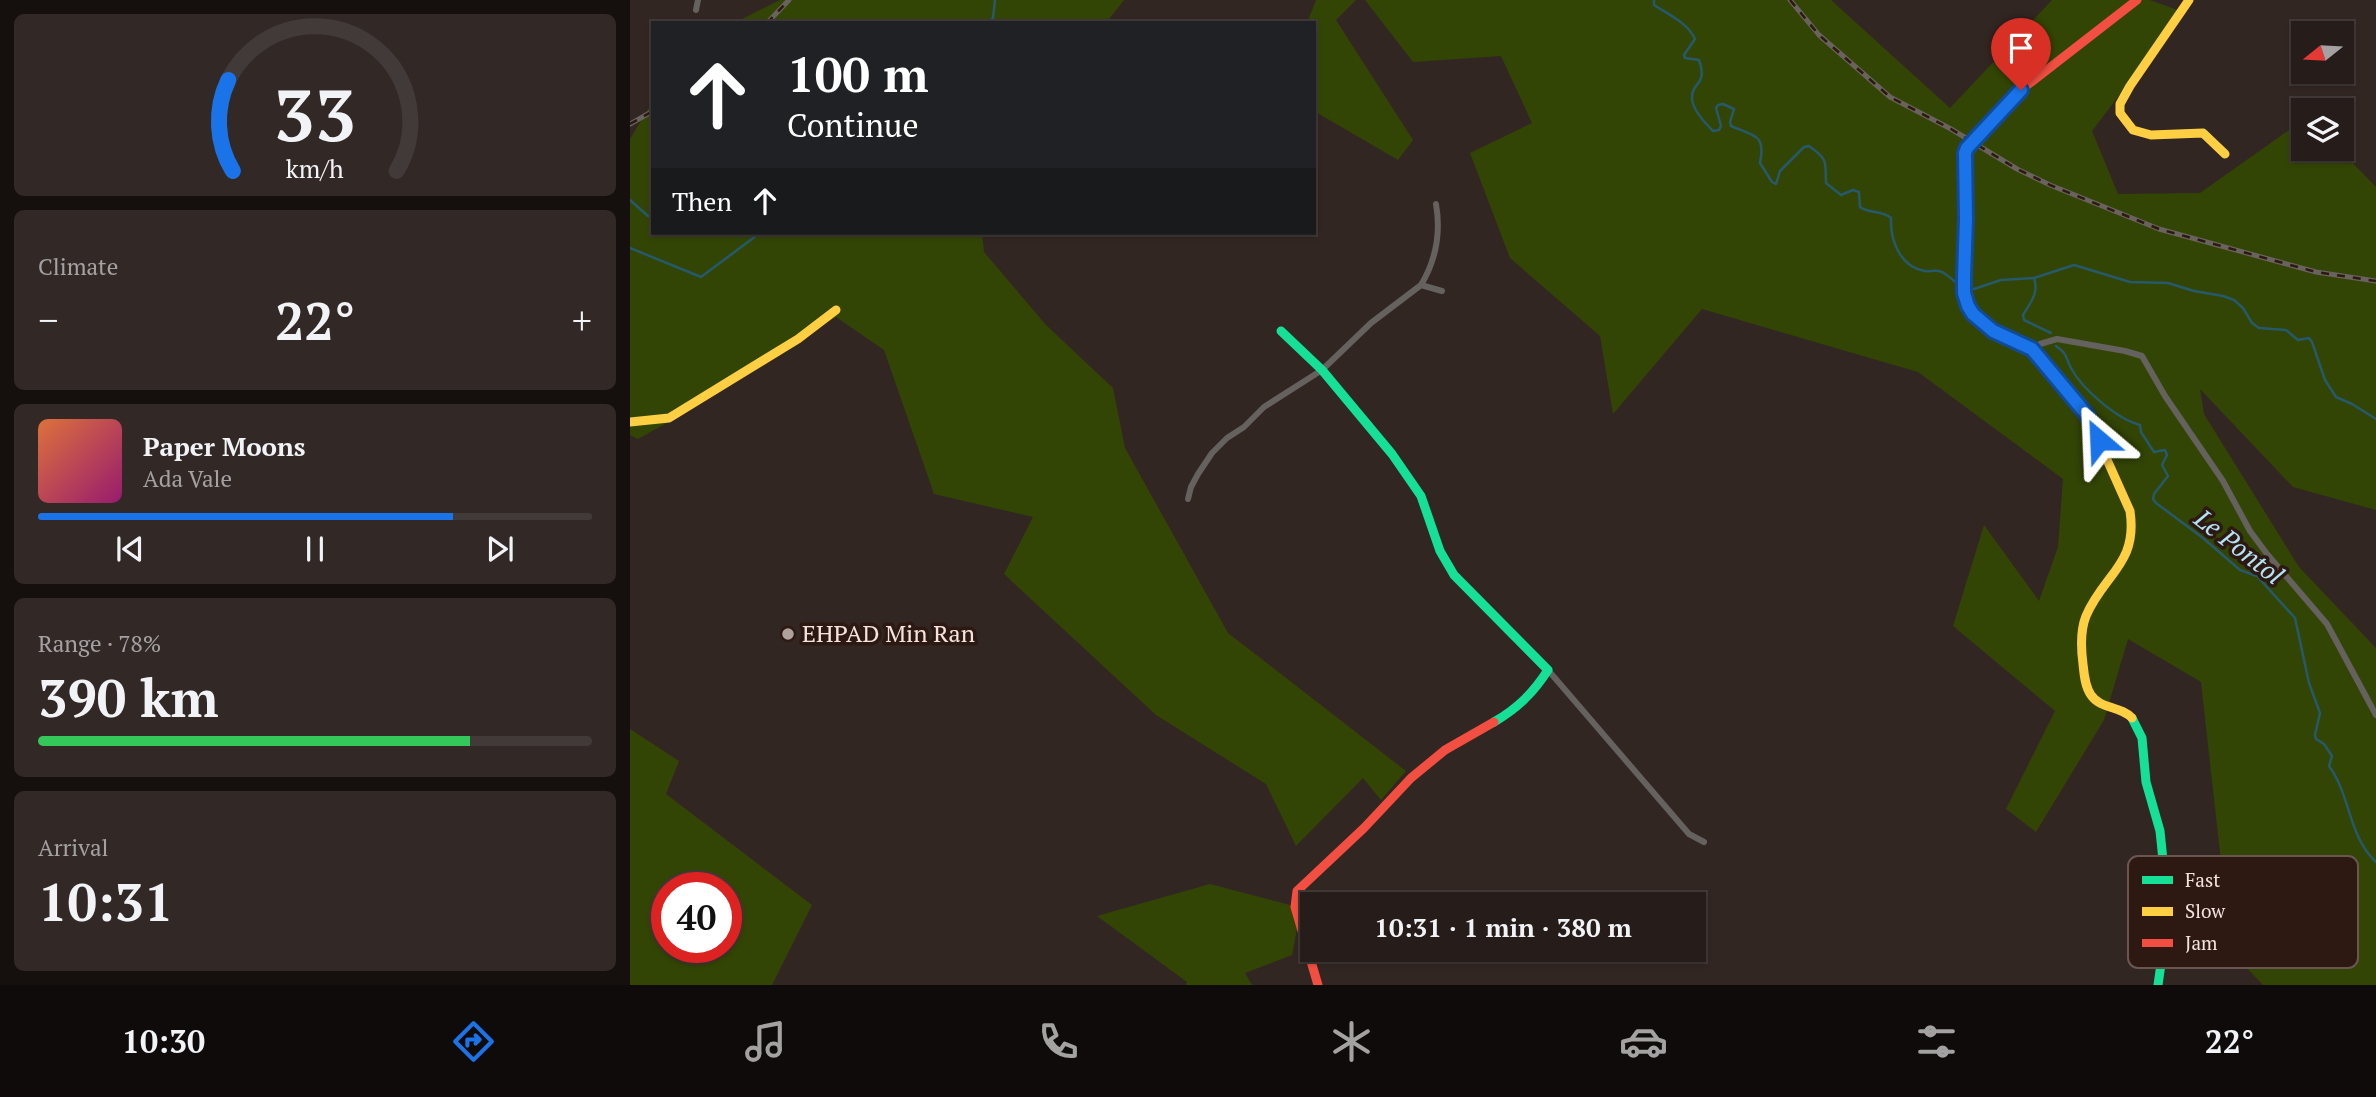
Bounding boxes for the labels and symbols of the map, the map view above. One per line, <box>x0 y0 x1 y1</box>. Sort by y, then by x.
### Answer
pin <box>1991 18 2051 90</box>
north arrow <box>2291 21 2354 84</box>
position arrow <box>2062 403 2136 477</box>
water label: Le Pontol <box>2187 500 2292 592</box>
place label: EHPAD Min Ran <box>802 617 975 649</box>
marker: EHPAD Min Ran <box>780 626 796 642</box>
legend <box>2128 856 2358 968</box>
text: Fast <box>2185 867 2220 892</box>
speed limit sign: 40 <box>651 872 742 963</box>
text: Slow <box>2185 898 2226 923</box>
text: Jam <box>2185 930 2218 955</box>

